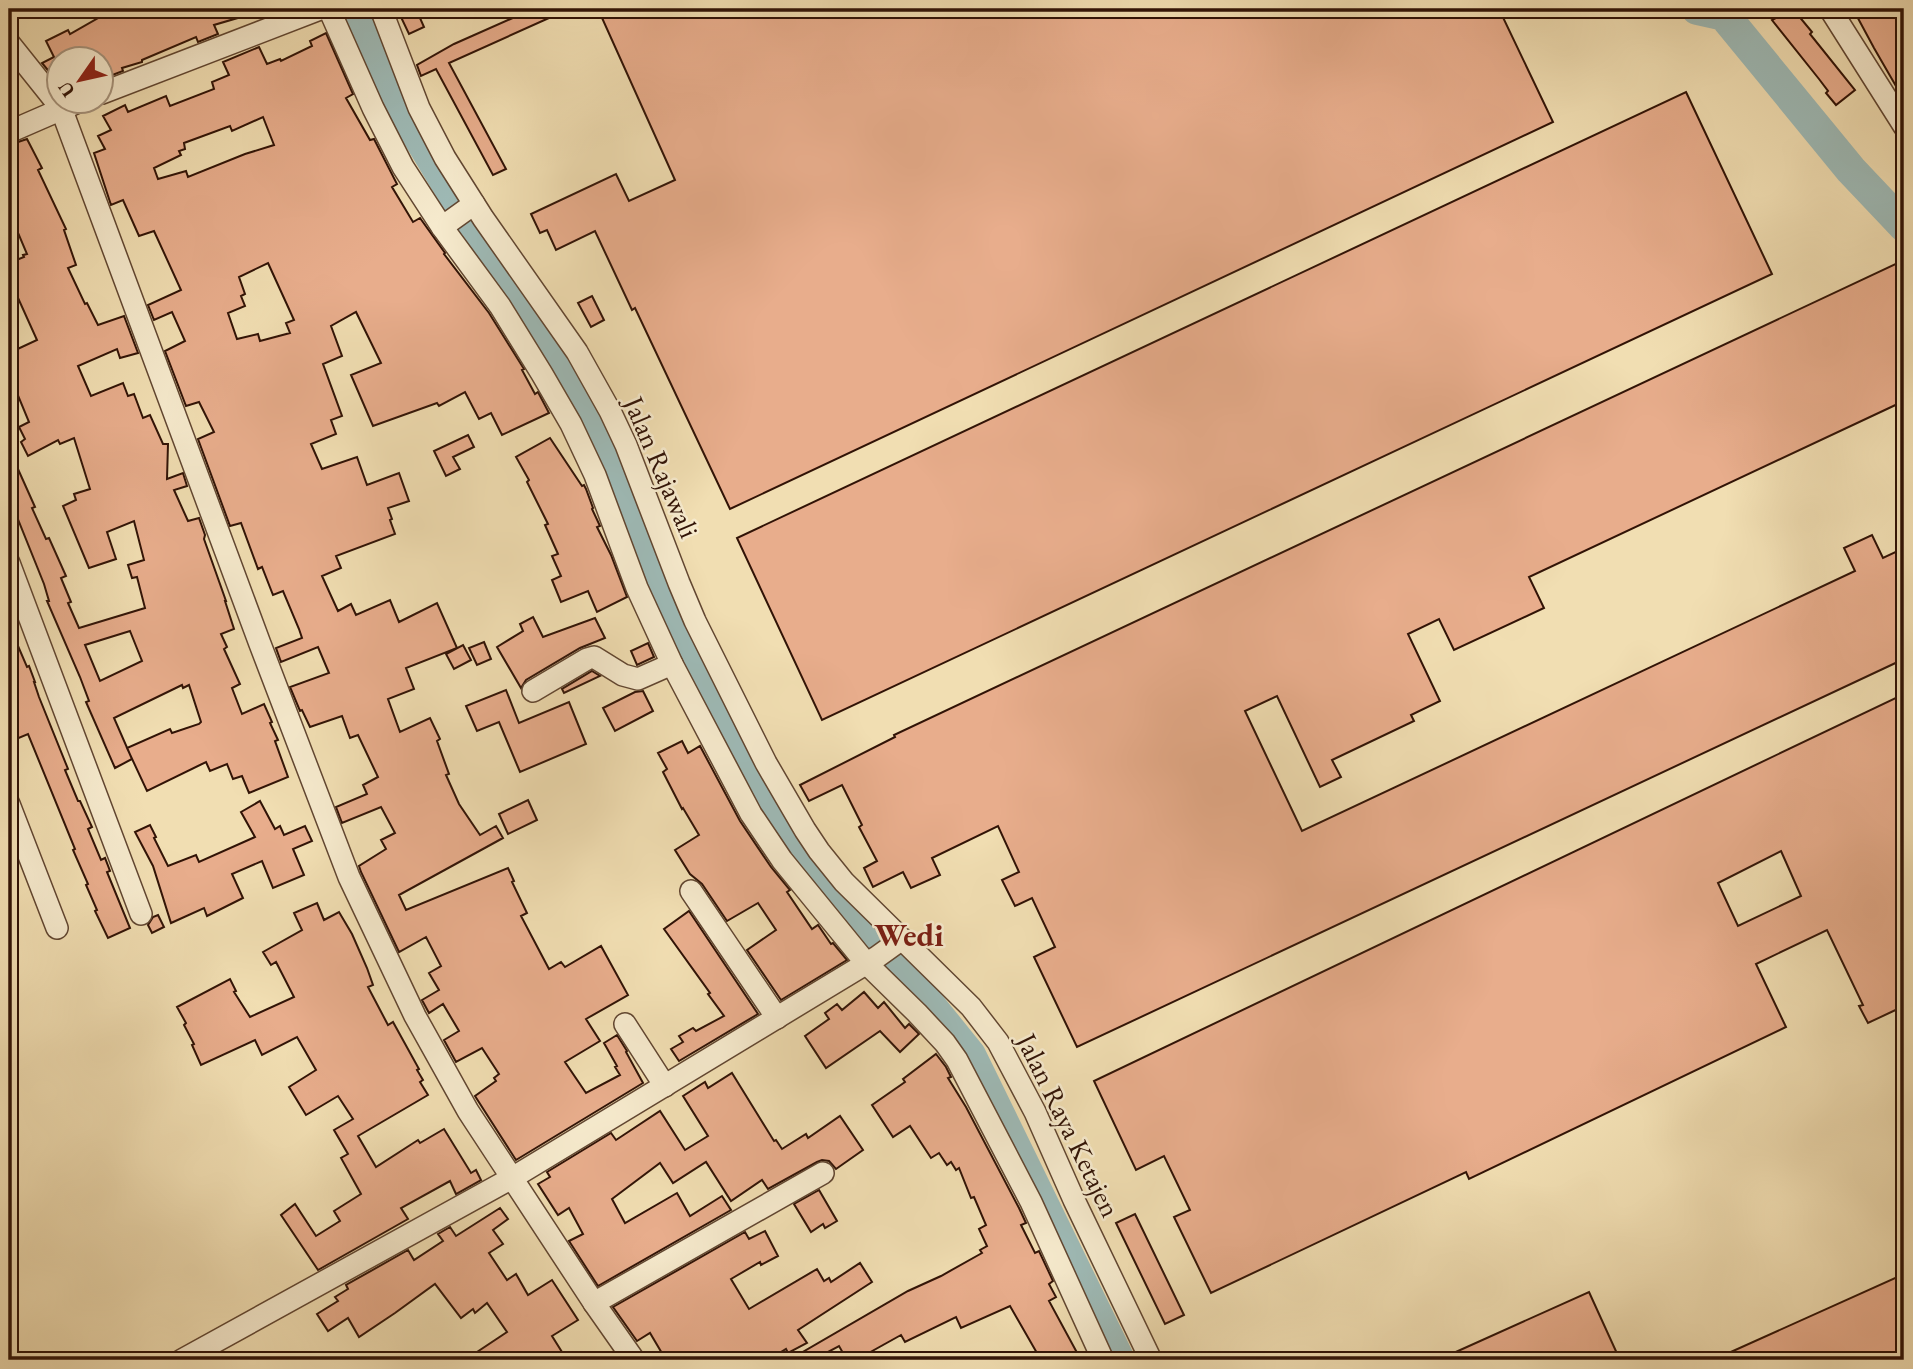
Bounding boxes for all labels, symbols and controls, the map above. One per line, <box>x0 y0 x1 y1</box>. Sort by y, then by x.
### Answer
north arrow <box>46 46 116 116</box>
text: U <box>52 76 81 102</box>
street label: Jalan Rajawali <box>615 389 708 543</box>
district label: Wedi <box>874 914 944 956</box>
street label: Jalan Raya Ketajen <box>1008 1025 1129 1223</box>

